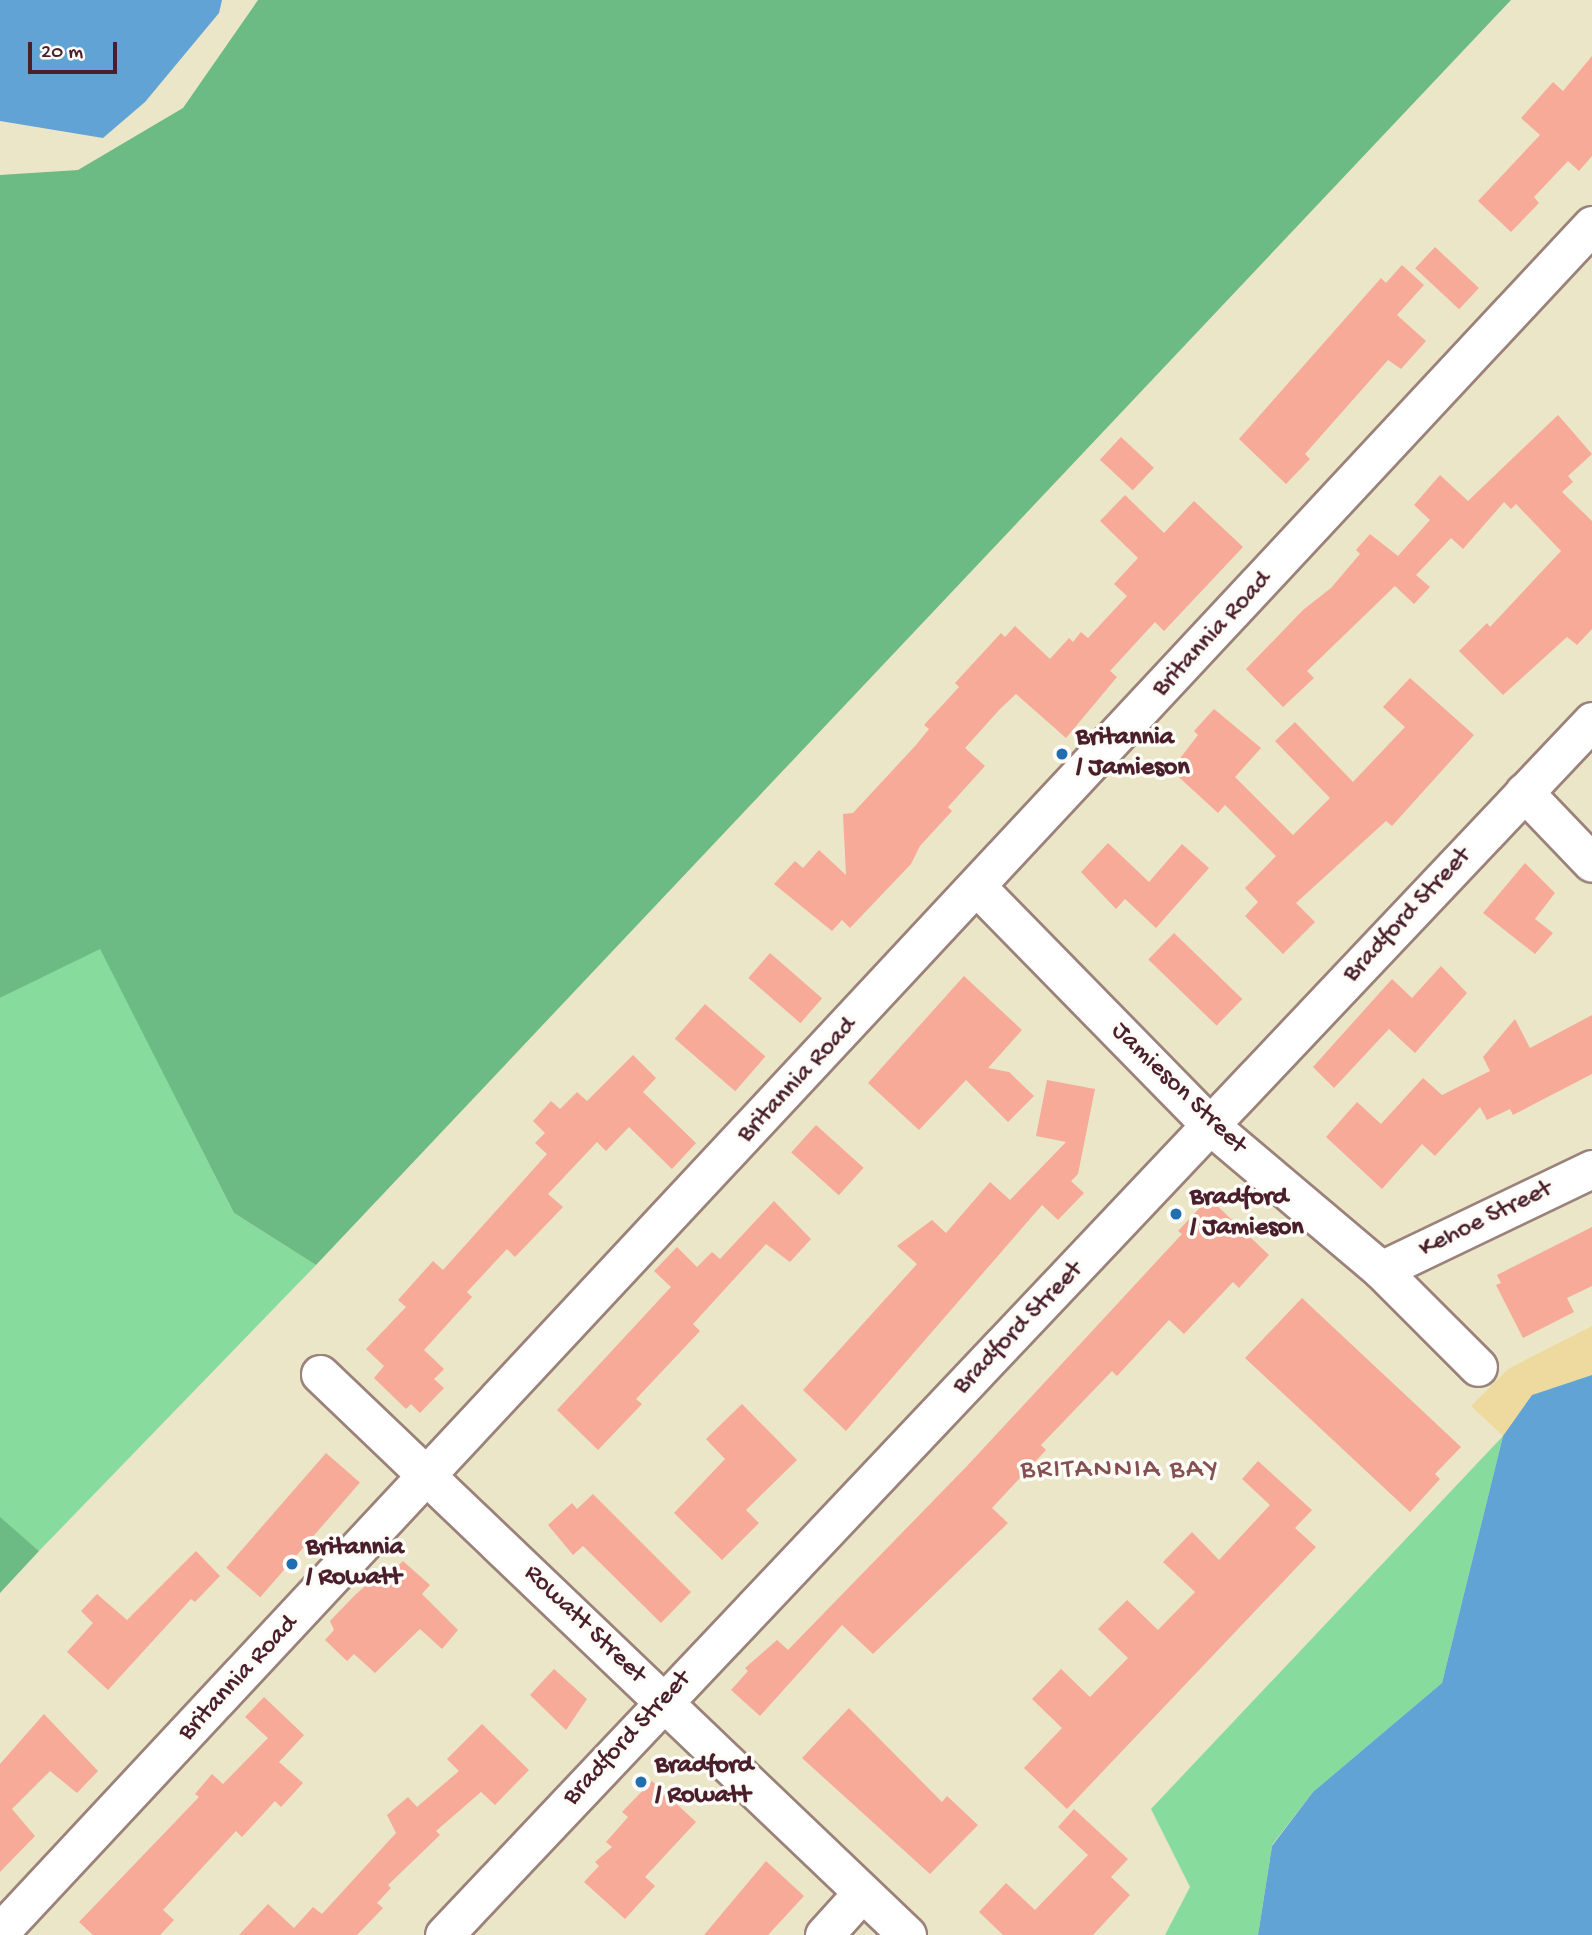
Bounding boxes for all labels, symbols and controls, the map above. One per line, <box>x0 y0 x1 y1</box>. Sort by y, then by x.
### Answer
scale bar <box>32 28 121 72</box>
text: 20 m <box>41 41 83 66</box>
street label: Britannia Road <box>1147 566 1279 704</box>
place label: Britannia / Jamieson <box>1076 723 1190 784</box>
marker: Britannia / Jamieson <box>1054 746 1070 762</box>
street label: Bradford Street <box>1337 842 1479 990</box>
street label: Britannia Road <box>732 1012 864 1150</box>
street label: Jamieson Street <box>1104 1016 1252 1162</box>
street label: Kehoe Street <box>1414 1174 1558 1266</box>
place label: Bradford / Jamieson <box>1190 1183 1304 1244</box>
marker: Bradford / Jamieson <box>1168 1206 1184 1222</box>
street label: Bradford Street <box>948 1256 1090 1402</box>
district label: BRITANNIA BAY <box>1022 1454 1218 1488</box>
place label: Britannia / Rowatt <box>306 1533 404 1594</box>
marker: Britannia / Rowatt <box>284 1556 300 1572</box>
street label: Rowatt Street <box>516 1559 652 1691</box>
street label: Britannia Road <box>173 1610 305 1748</box>
street label: Bradford Street <box>557 1665 699 1813</box>
place label: Bradford / Rowatt <box>655 1751 753 1812</box>
marker: Bradford / Rowatt <box>633 1774 649 1790</box>

